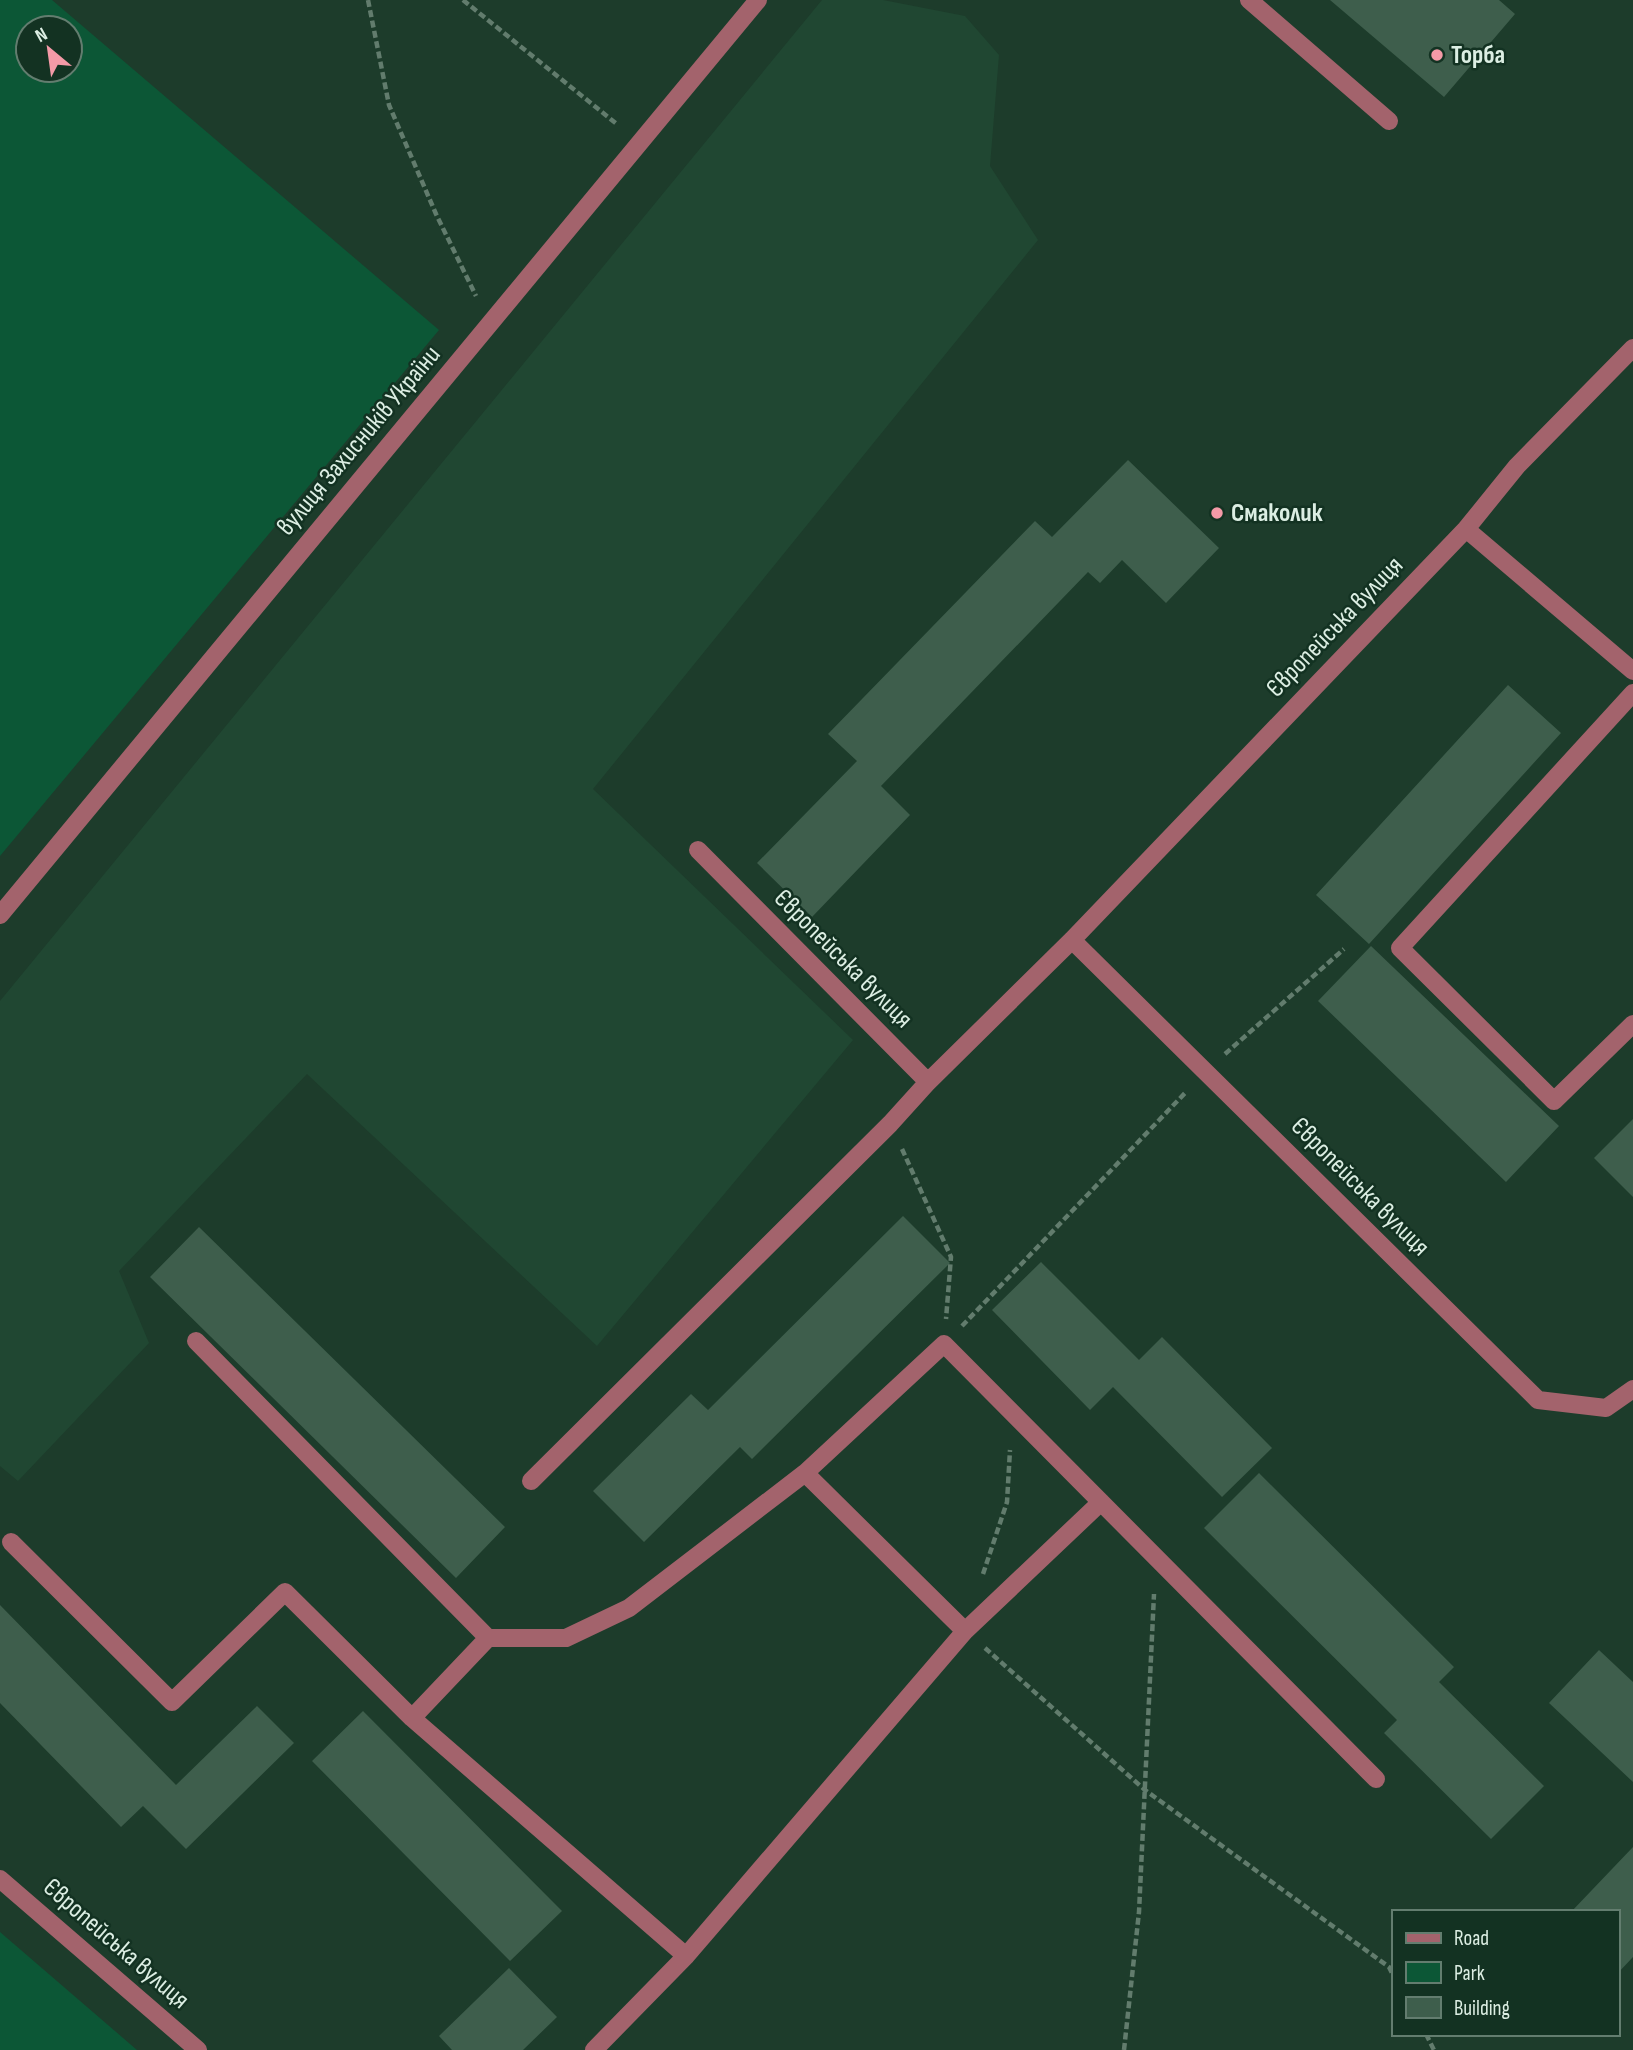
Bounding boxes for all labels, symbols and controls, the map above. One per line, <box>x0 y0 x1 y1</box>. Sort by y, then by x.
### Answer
north arrow <box>14 14 84 84</box>
text: N <box>31 23 52 48</box>
place label: Торба <box>1451 40 1505 71</box>
marker: Торба <box>1429 47 1445 63</box>
street label: вулиця Захисників України <box>271 340 447 542</box>
place label: Смаколик <box>1231 498 1323 529</box>
marker: Смаколик <box>1209 505 1225 521</box>
street label: Європейська вулиця <box>1260 550 1410 704</box>
street label: Європейська вулиця <box>767 883 919 1035</box>
street label: Європейська вулиця <box>1284 1111 1436 1263</box>
street label: Європейська вулиця <box>37 1872 195 2016</box>
legend <box>1392 1910 1619 2036</box>
text: Road <box>1454 1926 1489 1951</box>
text: Park <box>1454 1961 1485 1986</box>
text: Building <box>1454 1996 1510 2021</box>

